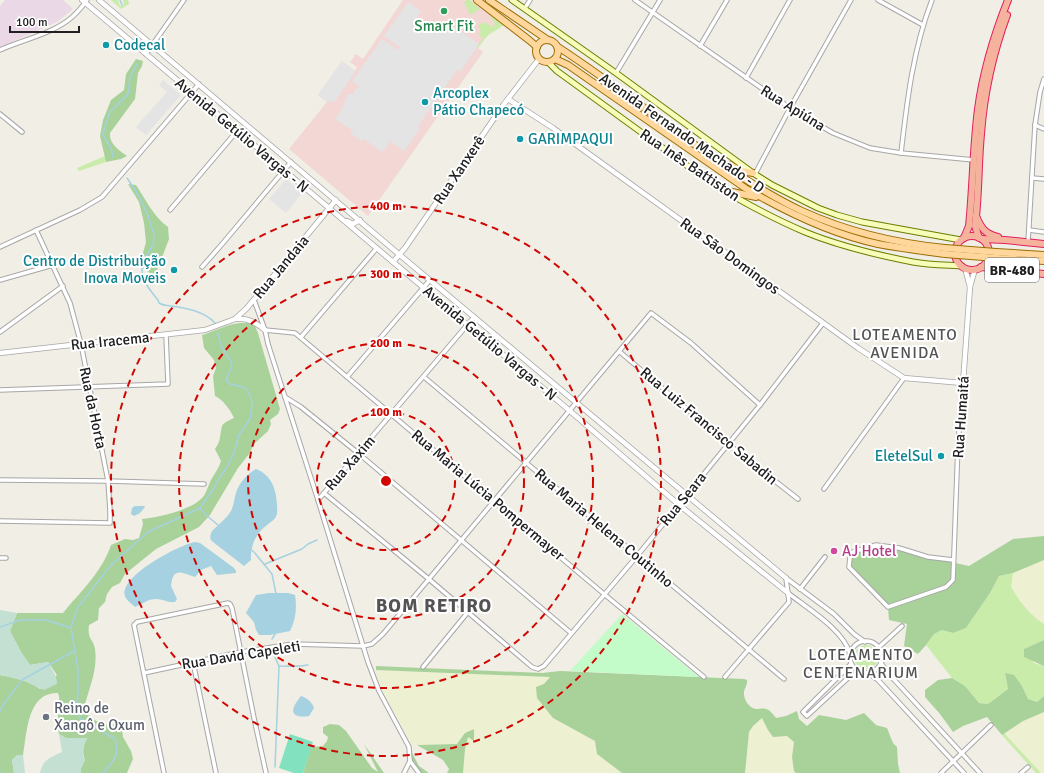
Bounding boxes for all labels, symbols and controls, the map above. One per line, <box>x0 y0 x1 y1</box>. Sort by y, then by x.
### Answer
marker: Smart Fit <box>439 6 449 16</box>
scale bar <box>10 8 79 34</box>
text: 100 m <box>16 15 48 30</box>
place label: Smart Fit <box>414 17 474 35</box>
place label: Codecal <box>114 36 165 54</box>
marker: Codecal <box>101 40 111 50</box>
street label: Avenida Fernando Machado - D <box>596 69 768 197</box>
street label: Avenida Getúlio Vargas - N <box>171 74 313 196</box>
street label: Rua Apiúna <box>757 81 829 135</box>
place label: Arcoplex Pátio Chapecó <box>433 84 524 119</box>
marker: Arcoplex Pátio Chapecó <box>420 97 430 107</box>
street label: Rua Inês Battiston <box>637 125 743 205</box>
place label: GARIMPAQUI <box>528 130 613 148</box>
street label: Rua Xanxerê <box>429 132 489 208</box>
marker: GARIMPAQUI <box>515 134 525 144</box>
text: 400 m <box>370 199 402 214</box>
street label: Rua São Domingos <box>677 214 784 298</box>
street label: Rua Jandaia <box>249 232 313 302</box>
place label: Centro de Distribuição Inova Moveis <box>23 252 166 287</box>
road number: BR-480 <box>985 258 1039 282</box>
marker: Centro de Distribuição Inova Moveis <box>169 265 179 275</box>
text: 300 m <box>370 267 402 282</box>
street label: Avenida Getúlio Vargas - N <box>419 282 561 404</box>
district label: LOTEAMENTO AVENIDA <box>852 325 958 363</box>
street label: Rua Iracema <box>70 328 150 354</box>
text: 200 m <box>370 336 402 351</box>
street label: Rua Luiz Francisco Sabadin <box>637 363 781 489</box>
street label: Rua da Horta <box>76 365 110 451</box>
street label: Rua Humaitá <box>949 375 973 459</box>
text: 100 m <box>370 405 402 420</box>
street label: Rua Maria Lúcia Pompermayer <box>408 426 569 565</box>
street label: Rua Xaxim <box>321 432 379 494</box>
place label: EletelSul <box>875 447 933 465</box>
marker: EletelSul <box>936 451 946 461</box>
street label: Rua Maria Helena Coutinho <box>531 465 677 591</box>
street label: Rua Seara <box>656 468 710 530</box>
centre of rings <box>379 474 393 488</box>
place label: AJ Hotel <box>842 542 896 560</box>
marker: AJ Hotel <box>829 546 839 556</box>
district label: BOM RETIRO <box>376 594 492 618</box>
street label: Rua David Capeleti <box>180 637 302 673</box>
district label: LOTEAMENTO CENTENARIUM <box>803 645 919 683</box>
place label: Reino de Xangô e Oxum <box>54 699 145 734</box>
marker: Reino de Xangô e Oxum <box>41 712 51 722</box>

